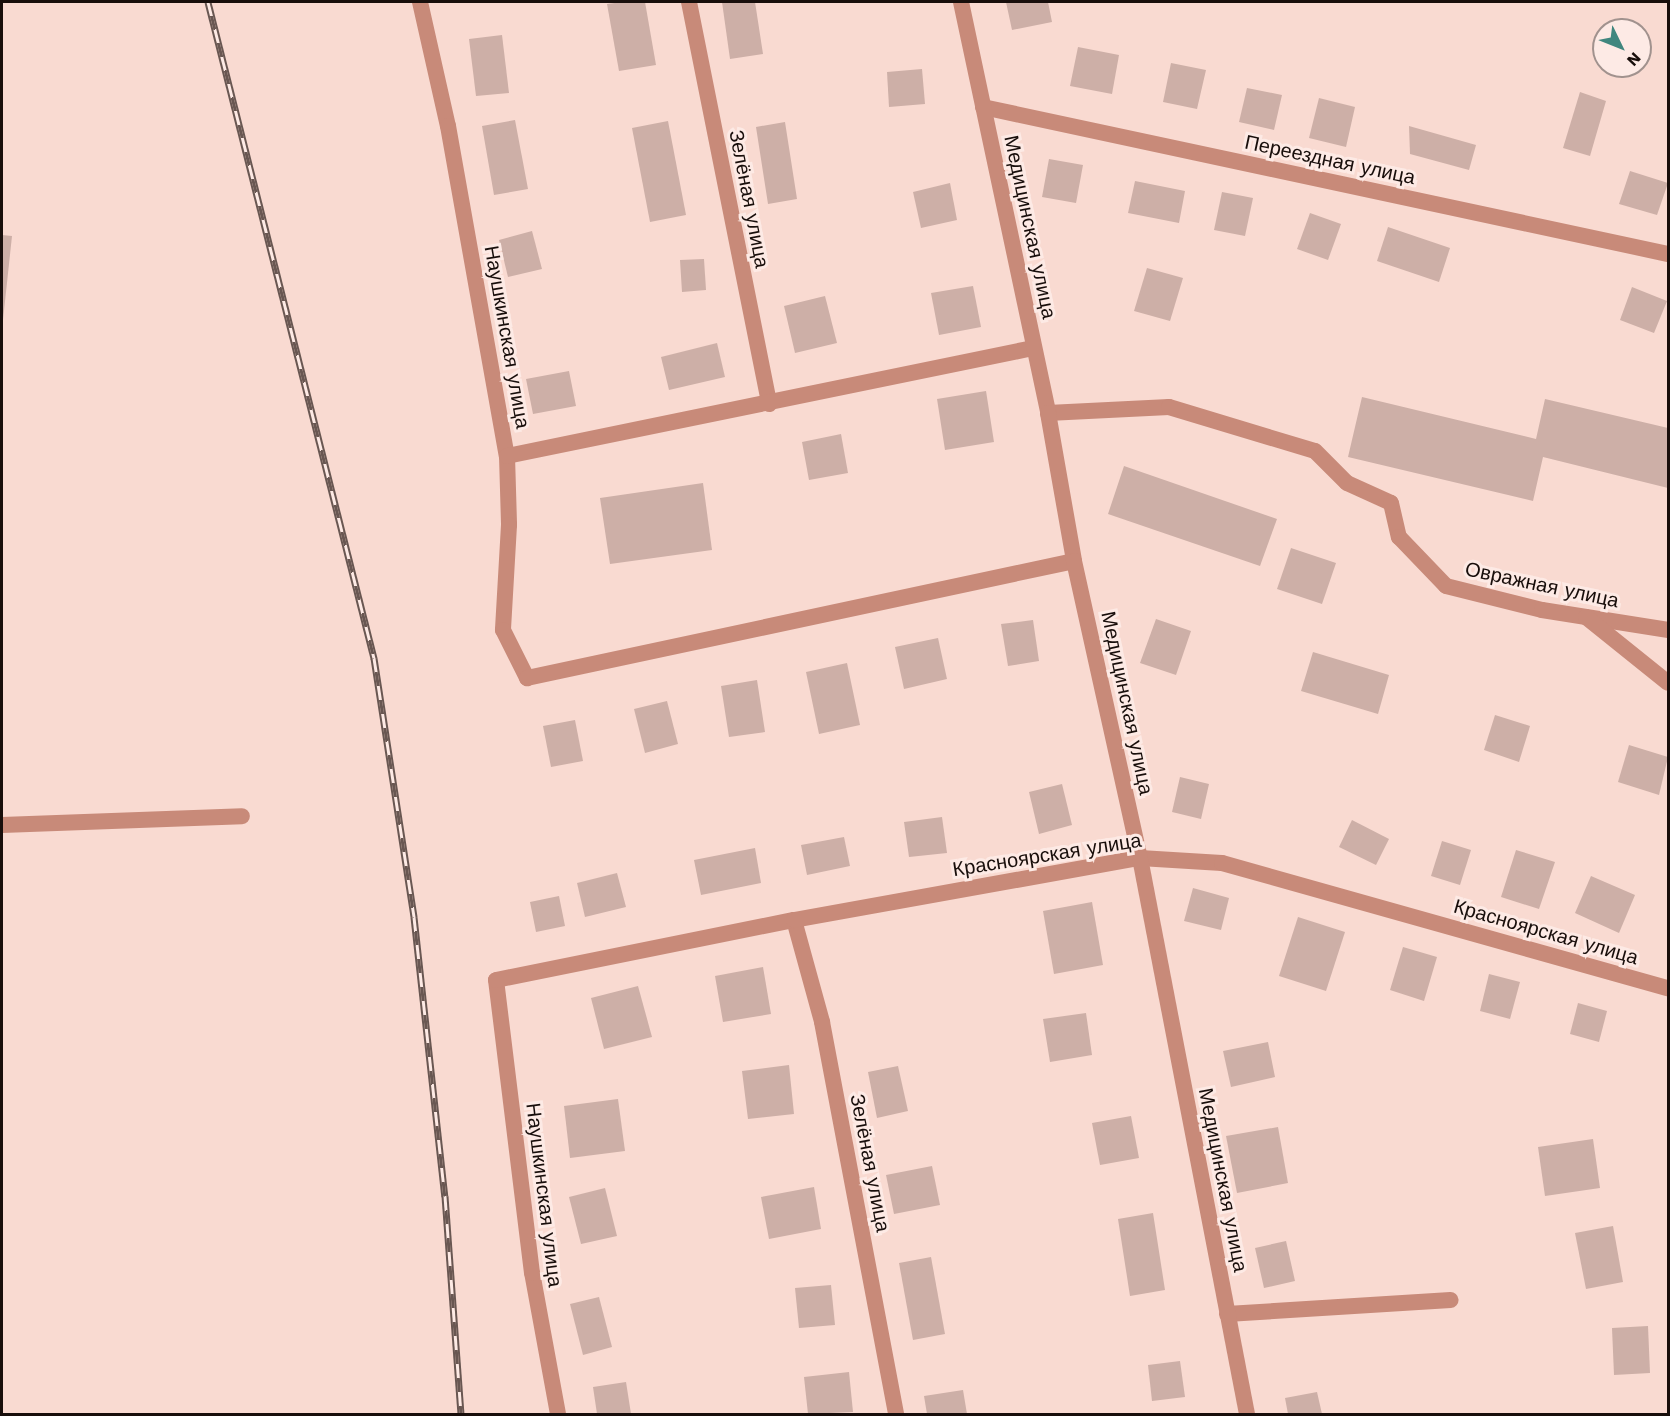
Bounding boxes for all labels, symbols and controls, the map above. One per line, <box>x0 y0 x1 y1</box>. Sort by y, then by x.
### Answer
north arrow <box>1592 18 1652 78</box>
text: N <box>1623 48 1645 70</box>
street label: Зелёная улица <box>724 128 774 270</box>
street label: Переездная улица <box>1243 130 1417 190</box>
street label: Медицинская улица <box>999 133 1061 321</box>
street label: Наушкинская улица <box>479 244 535 430</box>
street label: Овражная улица <box>1463 557 1621 613</box>
street label: Медицинская улица <box>1096 609 1158 797</box>
street label: Красноярская улица <box>951 828 1143 882</box>
street label: Красноярская улица <box>1451 894 1641 970</box>
street label: Медицинская улица <box>1193 1086 1253 1274</box>
street label: Зелёная улица <box>845 1092 895 1234</box>
street label: Наушкинская улица <box>521 1102 567 1288</box>

